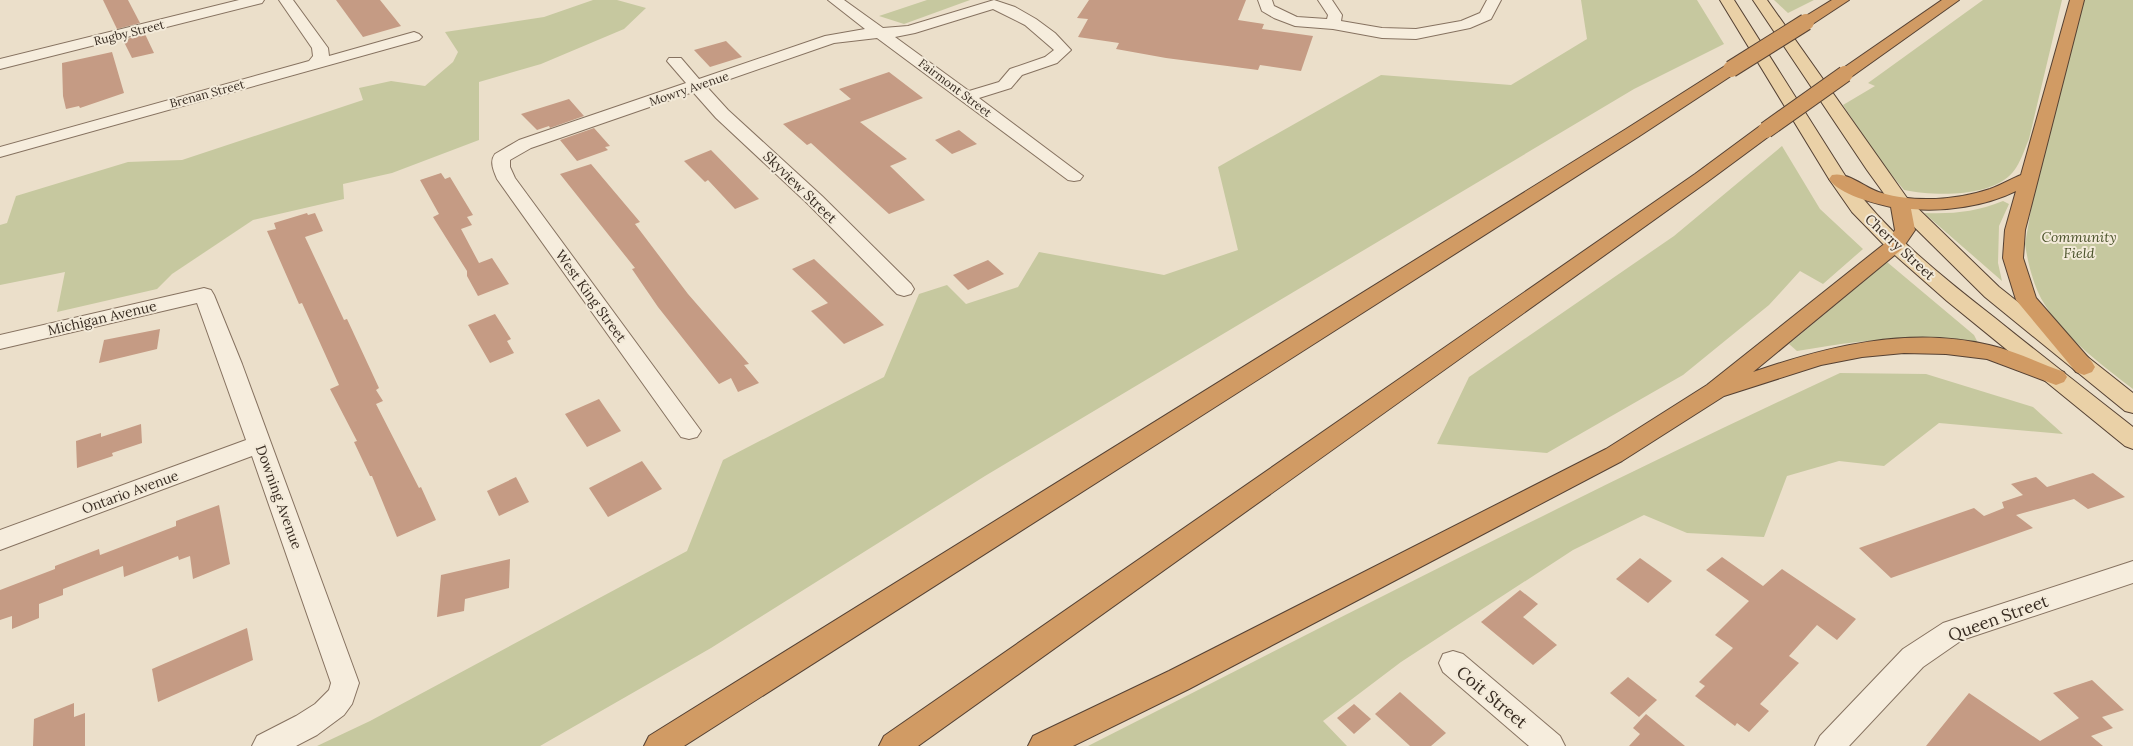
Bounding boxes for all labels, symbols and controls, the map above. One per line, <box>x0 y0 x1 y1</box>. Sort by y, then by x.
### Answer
street label: Rugby Street <box>92 16 166 49</box>
street label: Fairmont Street <box>916 55 995 120</box>
street label: Mowry Avenue <box>647 68 731 109</box>
street label: Brenan Street <box>168 76 246 111</box>
street label: Skyview Street <box>759 147 841 227</box>
street label: Cherry Street <box>1861 210 1939 284</box>
park label: Community Field <box>2041 228 2117 262</box>
street label: West King Street <box>551 246 631 346</box>
street label: Michigan Avenue <box>46 297 159 339</box>
street label: Downing Avenue <box>252 442 306 552</box>
street label: Ontario Avenue <box>79 466 181 518</box>
street label: Queen Street <box>1945 590 2051 646</box>
street label: Coit Street <box>1452 661 1532 733</box>

